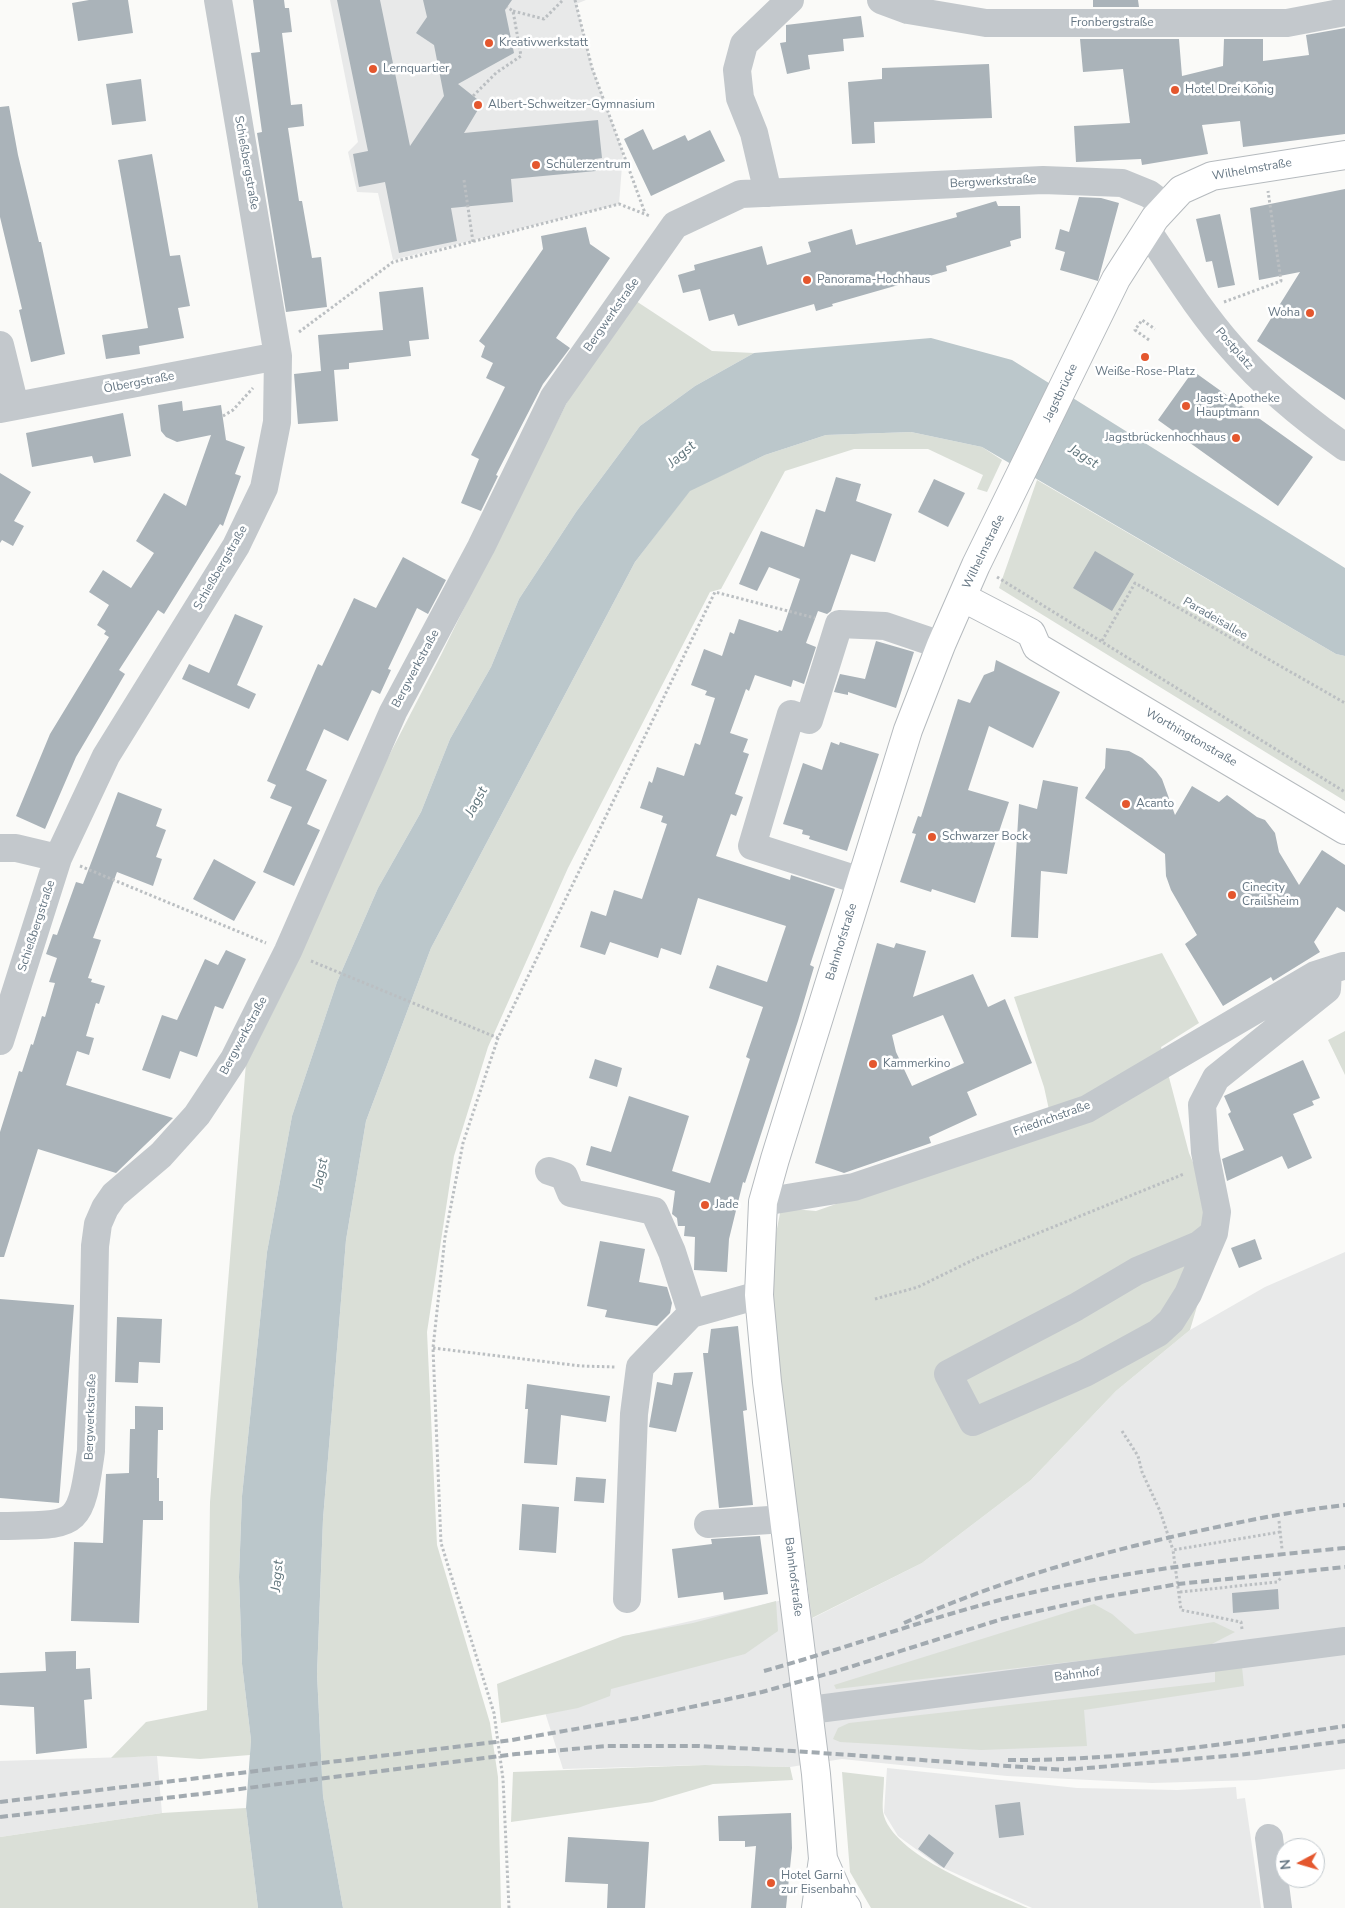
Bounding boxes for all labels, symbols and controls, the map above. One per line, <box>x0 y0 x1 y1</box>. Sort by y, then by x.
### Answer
street label: Fronbergstraße <box>1070 16 1154 30</box>
place label: Kreativwerkstatt <box>499 36 588 50</box>
marker: Kreativwerkstatt <box>483 37 495 49</box>
place label: Lernquartier <box>383 62 449 76</box>
marker: Lernquartier <box>367 63 379 75</box>
place label: Hotel Drei König <box>1185 83 1274 97</box>
marker: Hotel Drei König <box>1169 84 1181 96</box>
place label: Albert-Schweitzer-Gymnasium <box>488 98 655 112</box>
marker: Albert-Schweitzer-Gymnasium <box>472 99 484 111</box>
street label: Schießbergstraße <box>231 115 261 211</box>
street label: Wilhelmstraße <box>1211 156 1293 184</box>
place label: Schülerzentrum <box>546 158 631 172</box>
marker: Schülerzentrum <box>530 159 542 171</box>
street label: Bergwerkstraße <box>949 173 1037 191</box>
place label: Panorama-Hochhaus <box>817 273 930 287</box>
marker: Panorama-Hochhaus <box>801 274 813 286</box>
street label: Bergwerkstraße <box>581 275 643 355</box>
place label: Woha <box>1268 306 1300 320</box>
marker: Woha <box>1304 307 1316 319</box>
street label: Postplatz <box>1212 325 1256 373</box>
marker: Weiße-Rose-Platz <box>1139 351 1151 363</box>
street label: Jagstbrücke <box>1041 362 1081 424</box>
place label: Weiße-Rose-Platz <box>1095 365 1195 379</box>
street label: Ölbergstraße <box>102 369 176 397</box>
place label: Jagst-Apotheke Hauptmann <box>1196 392 1280 420</box>
marker: Jagst-Apotheke Hauptmann <box>1180 400 1192 412</box>
place label: Jagstbrückenhochhaus <box>1105 431 1226 445</box>
marker: Jagstbrückenhochhaus <box>1230 432 1242 444</box>
water label: Jagst <box>665 438 699 472</box>
water label: Jagst <box>1065 441 1101 473</box>
street label: Wilhelmstraße <box>960 513 1008 591</box>
street label: Schießbergstraße <box>191 523 251 613</box>
street label: Paradeisallee <box>1180 595 1250 643</box>
street label: Bergwerkstraße <box>389 627 443 711</box>
street label: Worthingtonstraße <box>1143 706 1239 770</box>
water label: Jagst <box>462 784 492 820</box>
place label: Acanto <box>1136 797 1174 811</box>
marker: Acanto <box>1120 798 1132 810</box>
place label: Schwarzer Bock <box>942 830 1028 844</box>
marker: Schwarzer Bock <box>926 831 938 843</box>
street label: Schießbergstraße <box>15 879 59 973</box>
place label: Cinecity Crailsheim <box>1242 881 1299 909</box>
marker: Cinecity Crailsheim <box>1226 889 1238 901</box>
street label: Bahnhofstraße <box>823 902 861 982</box>
street label: Bergwerkstraße <box>217 994 271 1078</box>
place label: Kammerkino <box>883 1057 950 1071</box>
marker: Kammerkino <box>867 1058 879 1070</box>
street label: Friedrichstraße <box>1012 1098 1092 1140</box>
water label: Jagst <box>310 1157 332 1191</box>
place label: Jade <box>715 1198 739 1212</box>
marker: Jade <box>699 1199 711 1211</box>
street label: Bergwerkstraße <box>82 1373 100 1461</box>
street label: Bahnhofstraße <box>781 1537 805 1617</box>
water label: Jagst <box>268 1559 288 1593</box>
street label: Bahnhof <box>1054 1665 1100 1685</box>
north arrow <box>1275 1838 1325 1888</box>
text: N <box>1276 1858 1296 1871</box>
place label: Hotel Garni zur Eisenbahn <box>781 1869 856 1897</box>
marker: Hotel Garni zur Eisenbahn <box>765 1877 777 1889</box>

